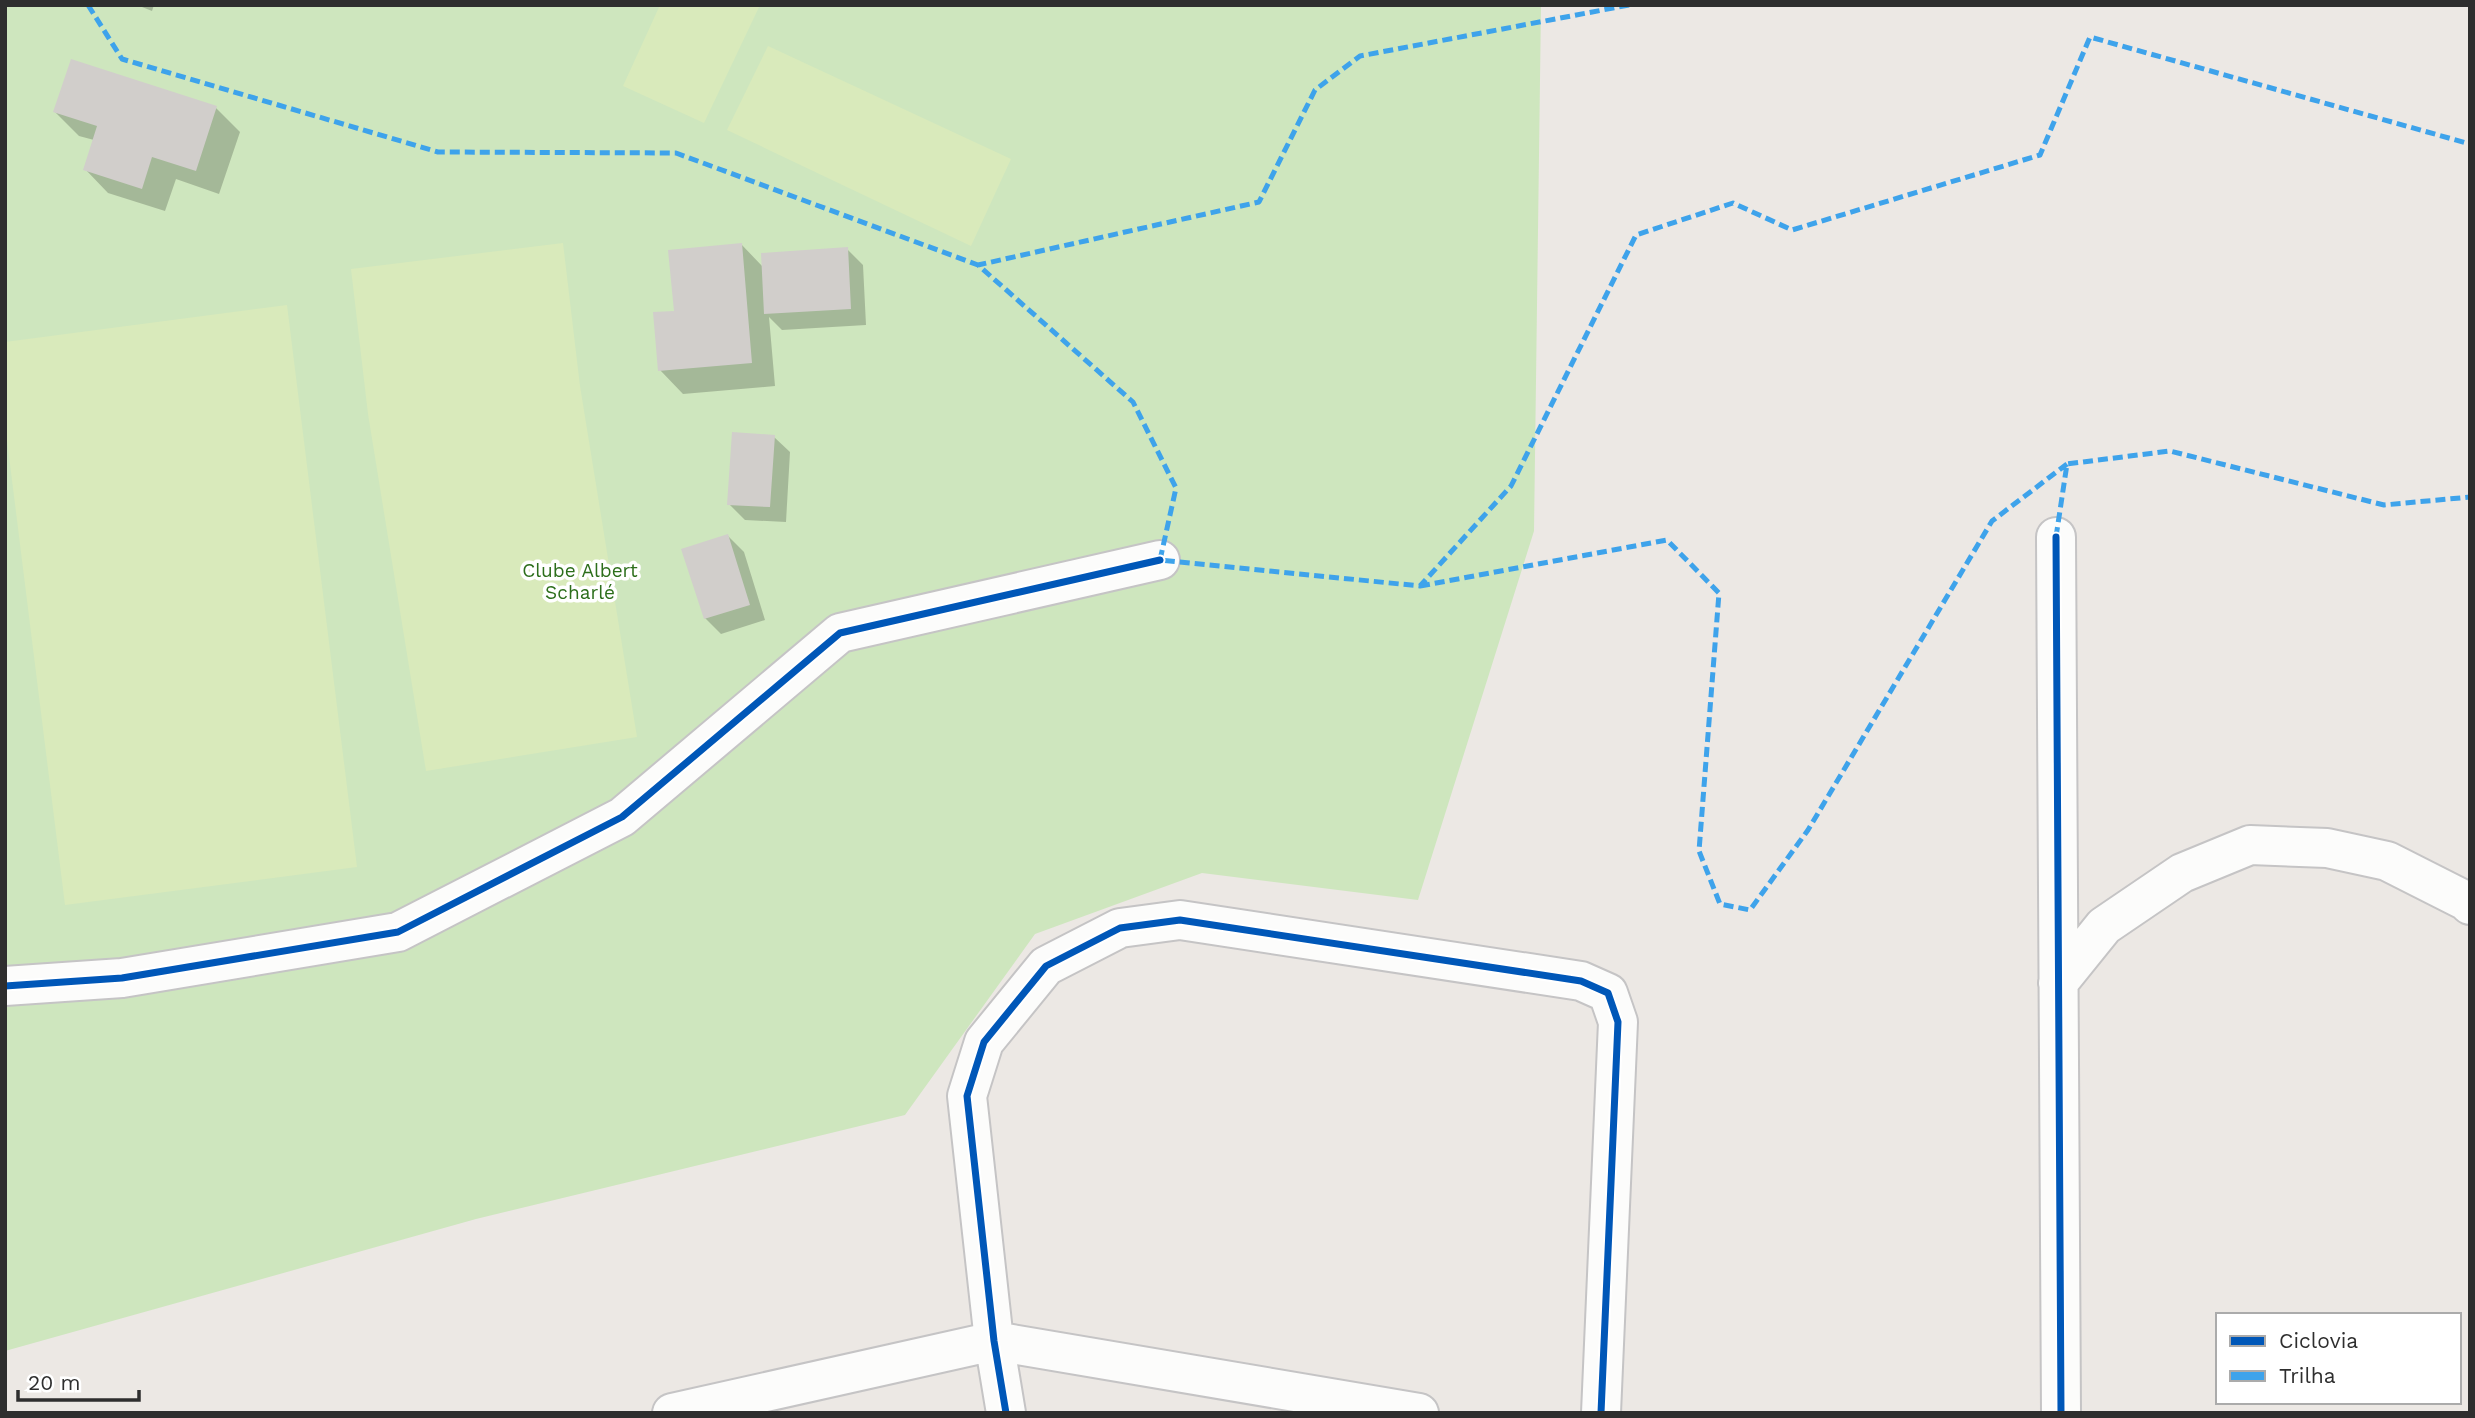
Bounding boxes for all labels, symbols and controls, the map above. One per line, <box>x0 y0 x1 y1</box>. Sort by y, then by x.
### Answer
park label: Clube Albert Scharlé <box>522 559 638 604</box>
legend <box>2216 1313 2461 1404</box>
text: Ciclovia <box>2279 1328 2358 1353</box>
scale bar <box>18 1358 138 1402</box>
text: Trilha <box>2279 1363 2336 1388</box>
text: 20 m <box>28 1370 80 1395</box>

